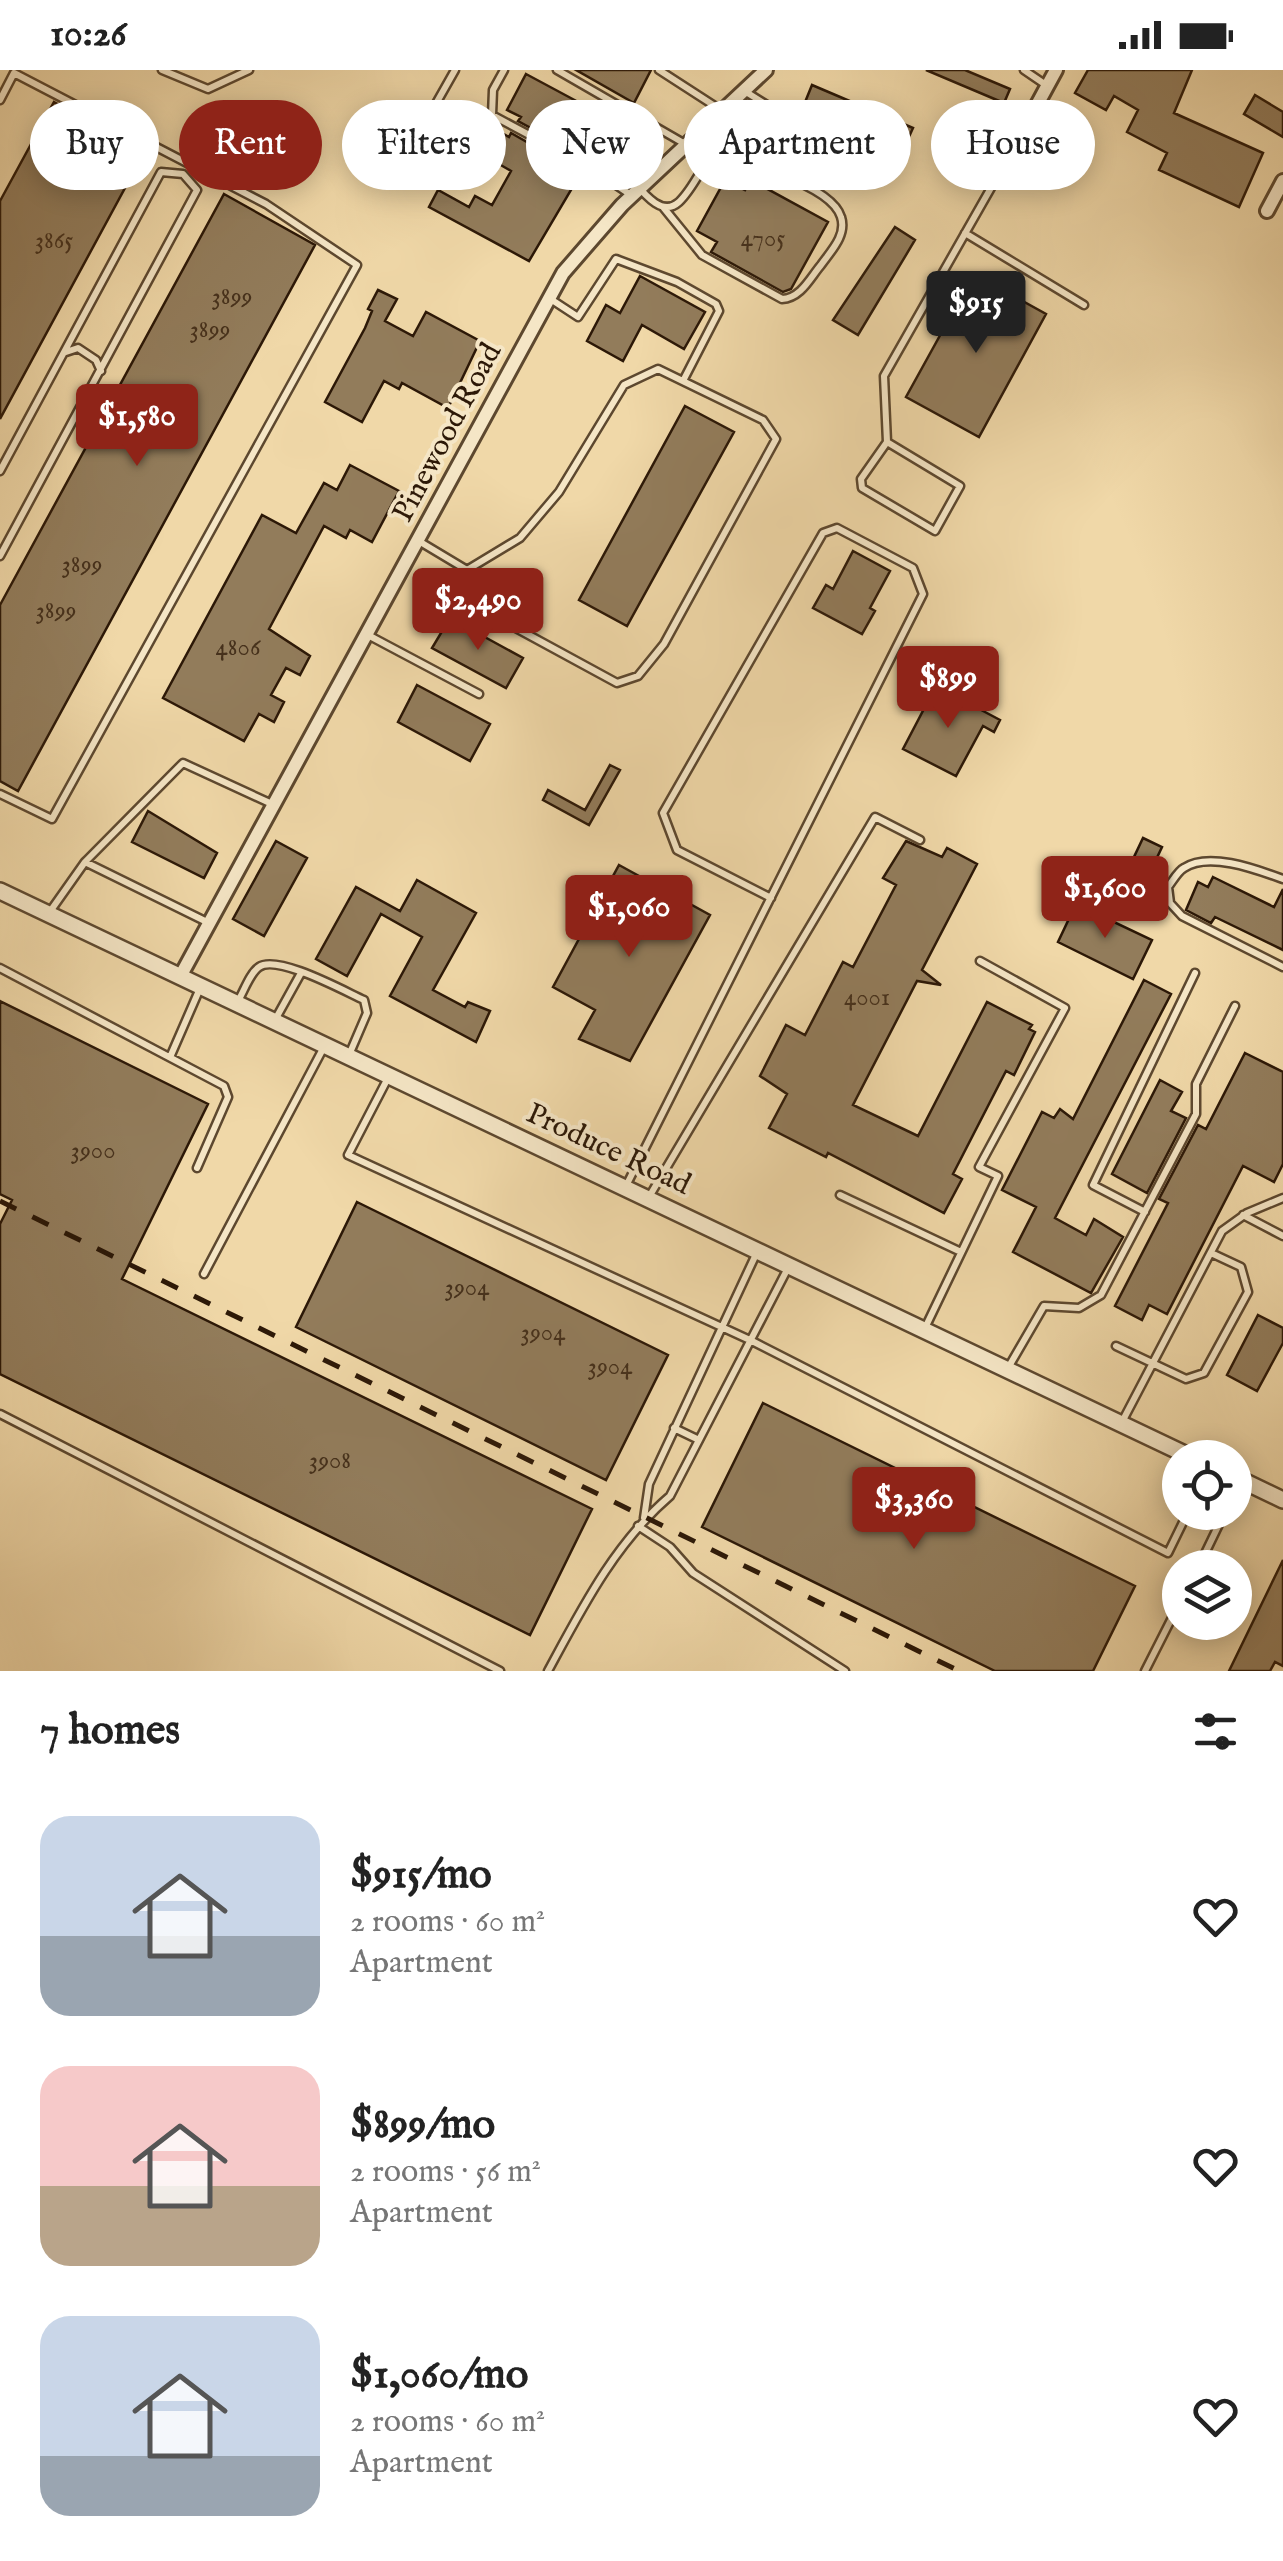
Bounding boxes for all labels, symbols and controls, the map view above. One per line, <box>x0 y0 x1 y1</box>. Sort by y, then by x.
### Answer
text: 10:26 <box>50 11 127 59</box>
chip: Buy <box>30 100 159 190</box>
chip: Rent <box>179 100 322 190</box>
chip: Filters <box>342 100 506 190</box>
chip: New <box>526 100 664 190</box>
chip: Apartment <box>684 100 911 190</box>
chip: House <box>931 100 1095 190</box>
house number: 4705 <box>741 223 785 255</box>
house number: 3865 <box>35 225 73 257</box>
pin: $915 <box>917 271 1035 356</box>
house number: 3899 <box>212 281 252 313</box>
text: $915 <box>948 283 1004 324</box>
house number: 3899 <box>190 314 230 346</box>
street label: Pinewood Road <box>385 336 511 529</box>
pin: $1,580 <box>56 384 218 469</box>
text: $1,580 <box>98 396 176 437</box>
house number: 3899 <box>62 549 102 581</box>
pin: $2,490 <box>397 568 559 653</box>
text: $2,490 <box>434 580 522 621</box>
house number: 3899 <box>36 595 76 627</box>
house number: 4806 <box>216 632 261 664</box>
pin: $899 <box>889 646 1007 731</box>
text: $899 <box>919 658 977 699</box>
pin: $1,600 <box>1024 856 1186 941</box>
text: $1,600 <box>1063 868 1147 909</box>
pin: $1,060 <box>548 875 710 960</box>
text: $1,060 <box>587 887 671 928</box>
house number: 4001 <box>844 982 890 1014</box>
street label: Produce Road <box>520 1095 697 1205</box>
house number: 3900 <box>71 1135 115 1167</box>
house number: 3904 <box>445 1272 490 1304</box>
house number: 3904 <box>521 1317 566 1349</box>
house number: 3904 <box>588 1351 633 1383</box>
map controls <box>1162 1440 1252 1640</box>
button: locate <box>1162 1440 1252 1530</box>
house number: 3908 <box>309 1445 351 1477</box>
pin: $3,360 <box>833 1467 995 1552</box>
text: $3,360 <box>874 1479 954 1520</box>
button: layers <box>1162 1550 1252 1640</box>
icon: filters <box>1188 1704 1243 1759</box>
text: 7 homes <box>40 1705 180 1758</box>
text: $915/mo <box>350 1849 492 1902</box>
icon: home <box>120 1856 240 1976</box>
icon: heart <box>1188 1889 1243 1944</box>
text: 2 rooms · 60 m² <box>350 1902 545 1943</box>
text: Apartment <box>350 1943 493 1984</box>
text: $899/mo <box>350 2099 495 2152</box>
icon: home <box>120 2106 240 2226</box>
icon: heart <box>1188 2139 1243 2194</box>
text: 2 rooms · 56 m² <box>350 2152 541 2193</box>
text: Apartment <box>350 2193 493 2234</box>
text: $1,060/mo <box>350 2349 528 2402</box>
icon: home <box>120 2356 240 2476</box>
icon: heart <box>1188 2389 1243 2444</box>
text: 2 rooms · 60 m² <box>350 2402 545 2443</box>
text: Apartment <box>350 2443 493 2484</box>

